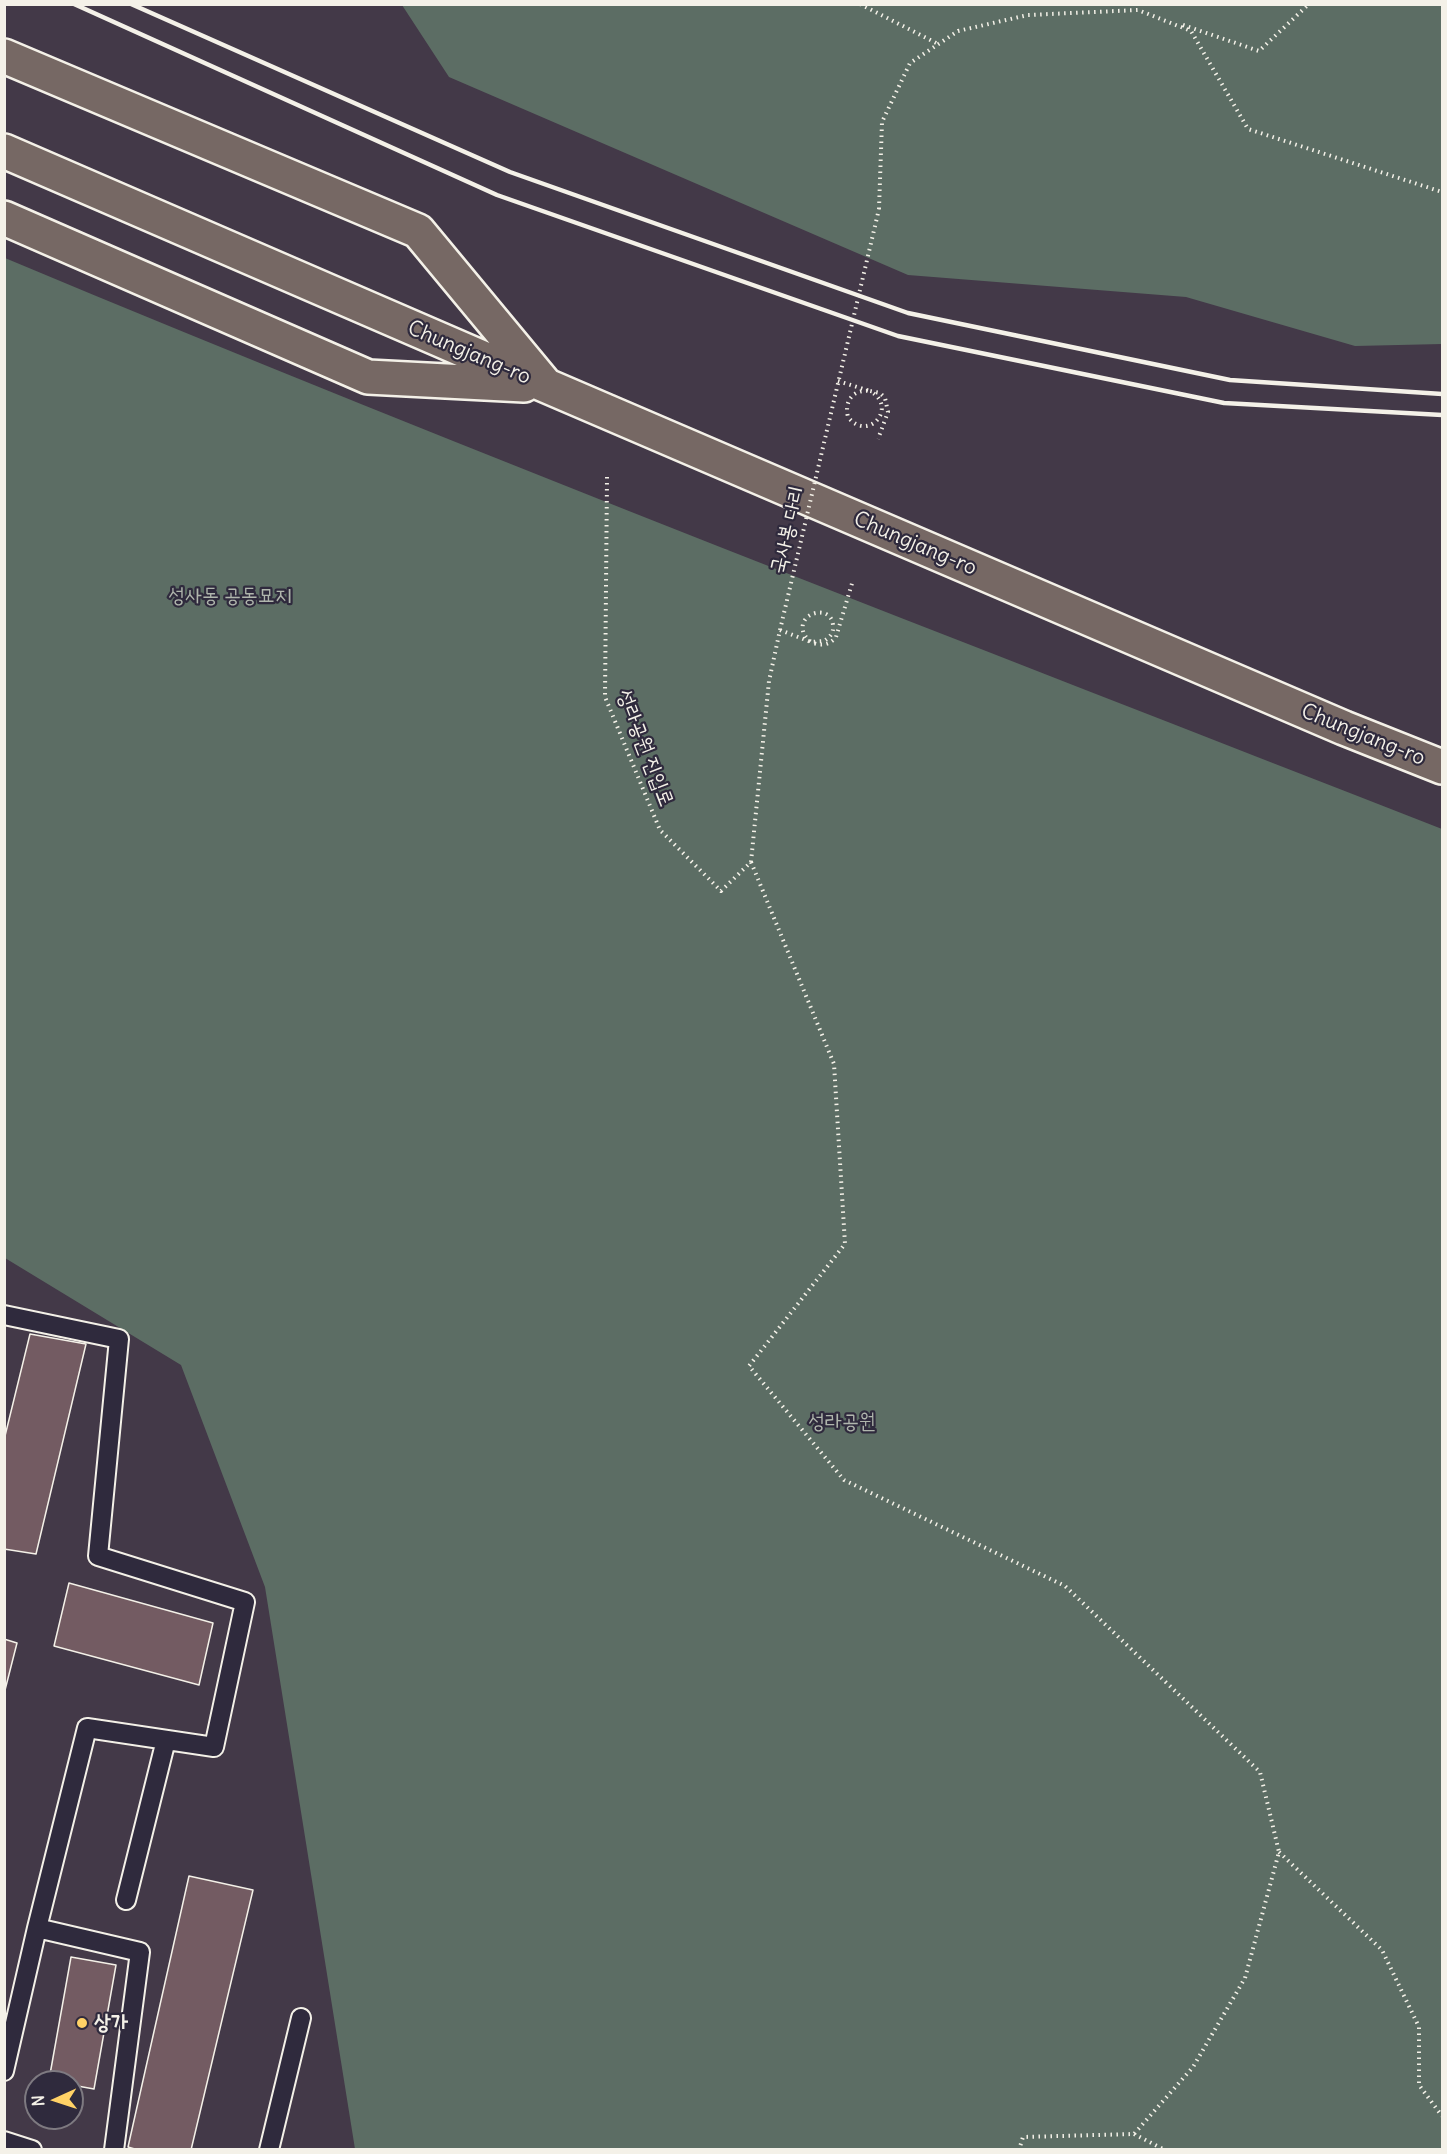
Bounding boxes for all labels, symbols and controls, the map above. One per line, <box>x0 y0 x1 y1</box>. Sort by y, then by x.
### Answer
street label: Chungjang-ro <box>404 316 534 390</box>
street label: 국사봉 다리 <box>766 484 810 576</box>
street label: Chungjang-ro <box>850 507 980 581</box>
park label: 성사동 공동묘지 <box>168 583 292 609</box>
street label: 성라공원 진입로 <box>611 686 679 810</box>
street label: Chungjang-ro <box>1297 699 1429 771</box>
park label: 성라공원 <box>808 1409 876 1435</box>
place label: 상가 <box>94 2010 128 2036</box>
marker: 상가 <box>75 2016 89 2030</box>
north arrow <box>24 2070 84 2130</box>
text: N <box>28 2095 48 2107</box>

